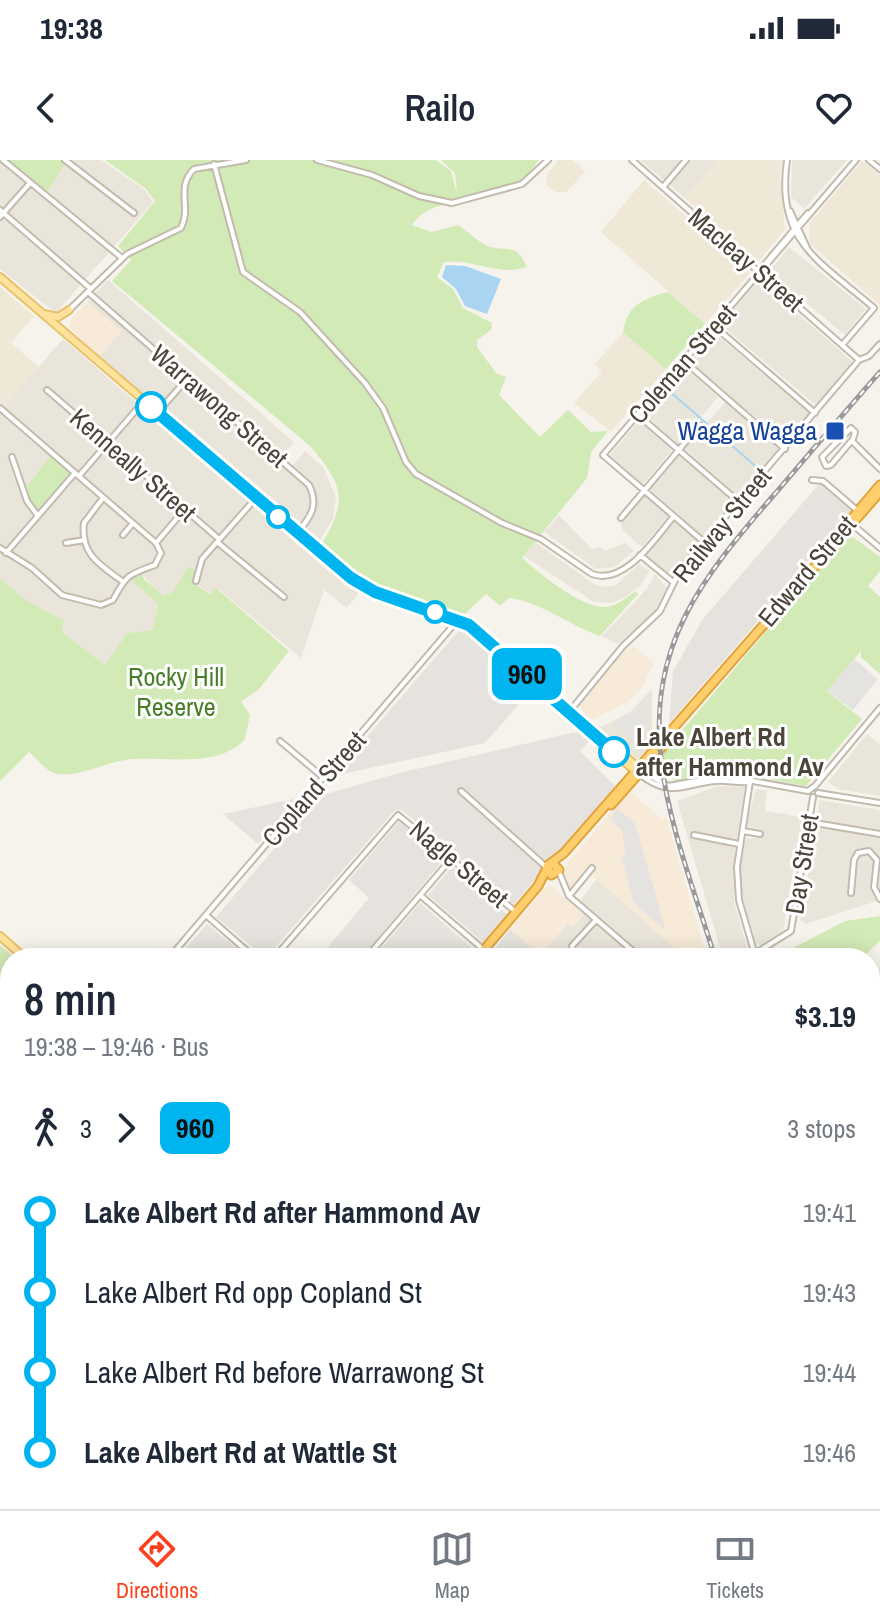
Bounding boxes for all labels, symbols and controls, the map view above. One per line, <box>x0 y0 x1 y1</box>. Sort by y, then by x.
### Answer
text: 19:38 <box>40 8 103 48</box>
text: Railo <box>404 84 476 132</box>
icon: back <box>24 86 68 130</box>
icon: heart <box>812 86 856 130</box>
street label: Macleay Street <box>681 200 812 320</box>
street label: Coleman Street <box>620 296 743 431</box>
street label: Warrawong Street <box>143 336 295 475</box>
unlabelled marker <box>136 392 166 422</box>
street label: Kenneally Street <box>63 400 204 529</box>
place label: Wagga Wagga <box>678 413 817 448</box>
marker: Wagga Wagga <box>824 420 846 442</box>
street label: Railway Street <box>664 460 779 590</box>
unlabelled marker <box>267 506 289 528</box>
street label: Edward Street <box>750 508 863 634</box>
unlabelled marker <box>424 601 446 623</box>
line badge: 960 <box>481 648 573 700</box>
text: 960 <box>508 655 546 693</box>
park label: Rocky Hill Reserve <box>128 659 224 724</box>
place label: Lake Albert Rd after Hammond Av <box>636 719 824 784</box>
street label: Copland Street <box>254 723 374 854</box>
marker: Lake Albert Rd after Hammond Av <box>599 737 629 767</box>
street label: Day Street <box>776 811 827 916</box>
street label: Nagle Street <box>403 812 516 915</box>
text: 8 min <box>24 969 117 1029</box>
text: $3.19 <box>794 996 856 1036</box>
text: 19:38 – 19:46 · Bus <box>24 1029 209 1064</box>
icon: walk <box>24 1106 68 1150</box>
icon: forward <box>104 1106 148 1150</box>
text: 960 <box>176 1109 214 1147</box>
text: 3 <box>80 1111 92 1146</box>
text: 3 stops <box>787 1111 856 1146</box>
text: Lake Albert Rd after Hammond Av <box>84 1192 480 1232</box>
text: 19:41 <box>803 1195 856 1230</box>
text: Lake Albert Rd opp Copland St <box>84 1272 422 1312</box>
text: 19:43 <box>803 1275 856 1310</box>
text: Lake Albert Rd before Warrawong St <box>84 1352 484 1392</box>
text: 19:44 <box>803 1355 856 1390</box>
text: Lake Albert Rd at Wattle St <box>84 1432 397 1472</box>
text: 19:46 <box>803 1435 856 1470</box>
tab: Directions <box>116 1527 198 1605</box>
tab: Map <box>430 1527 474 1605</box>
tab: Tickets <box>706 1527 764 1605</box>

